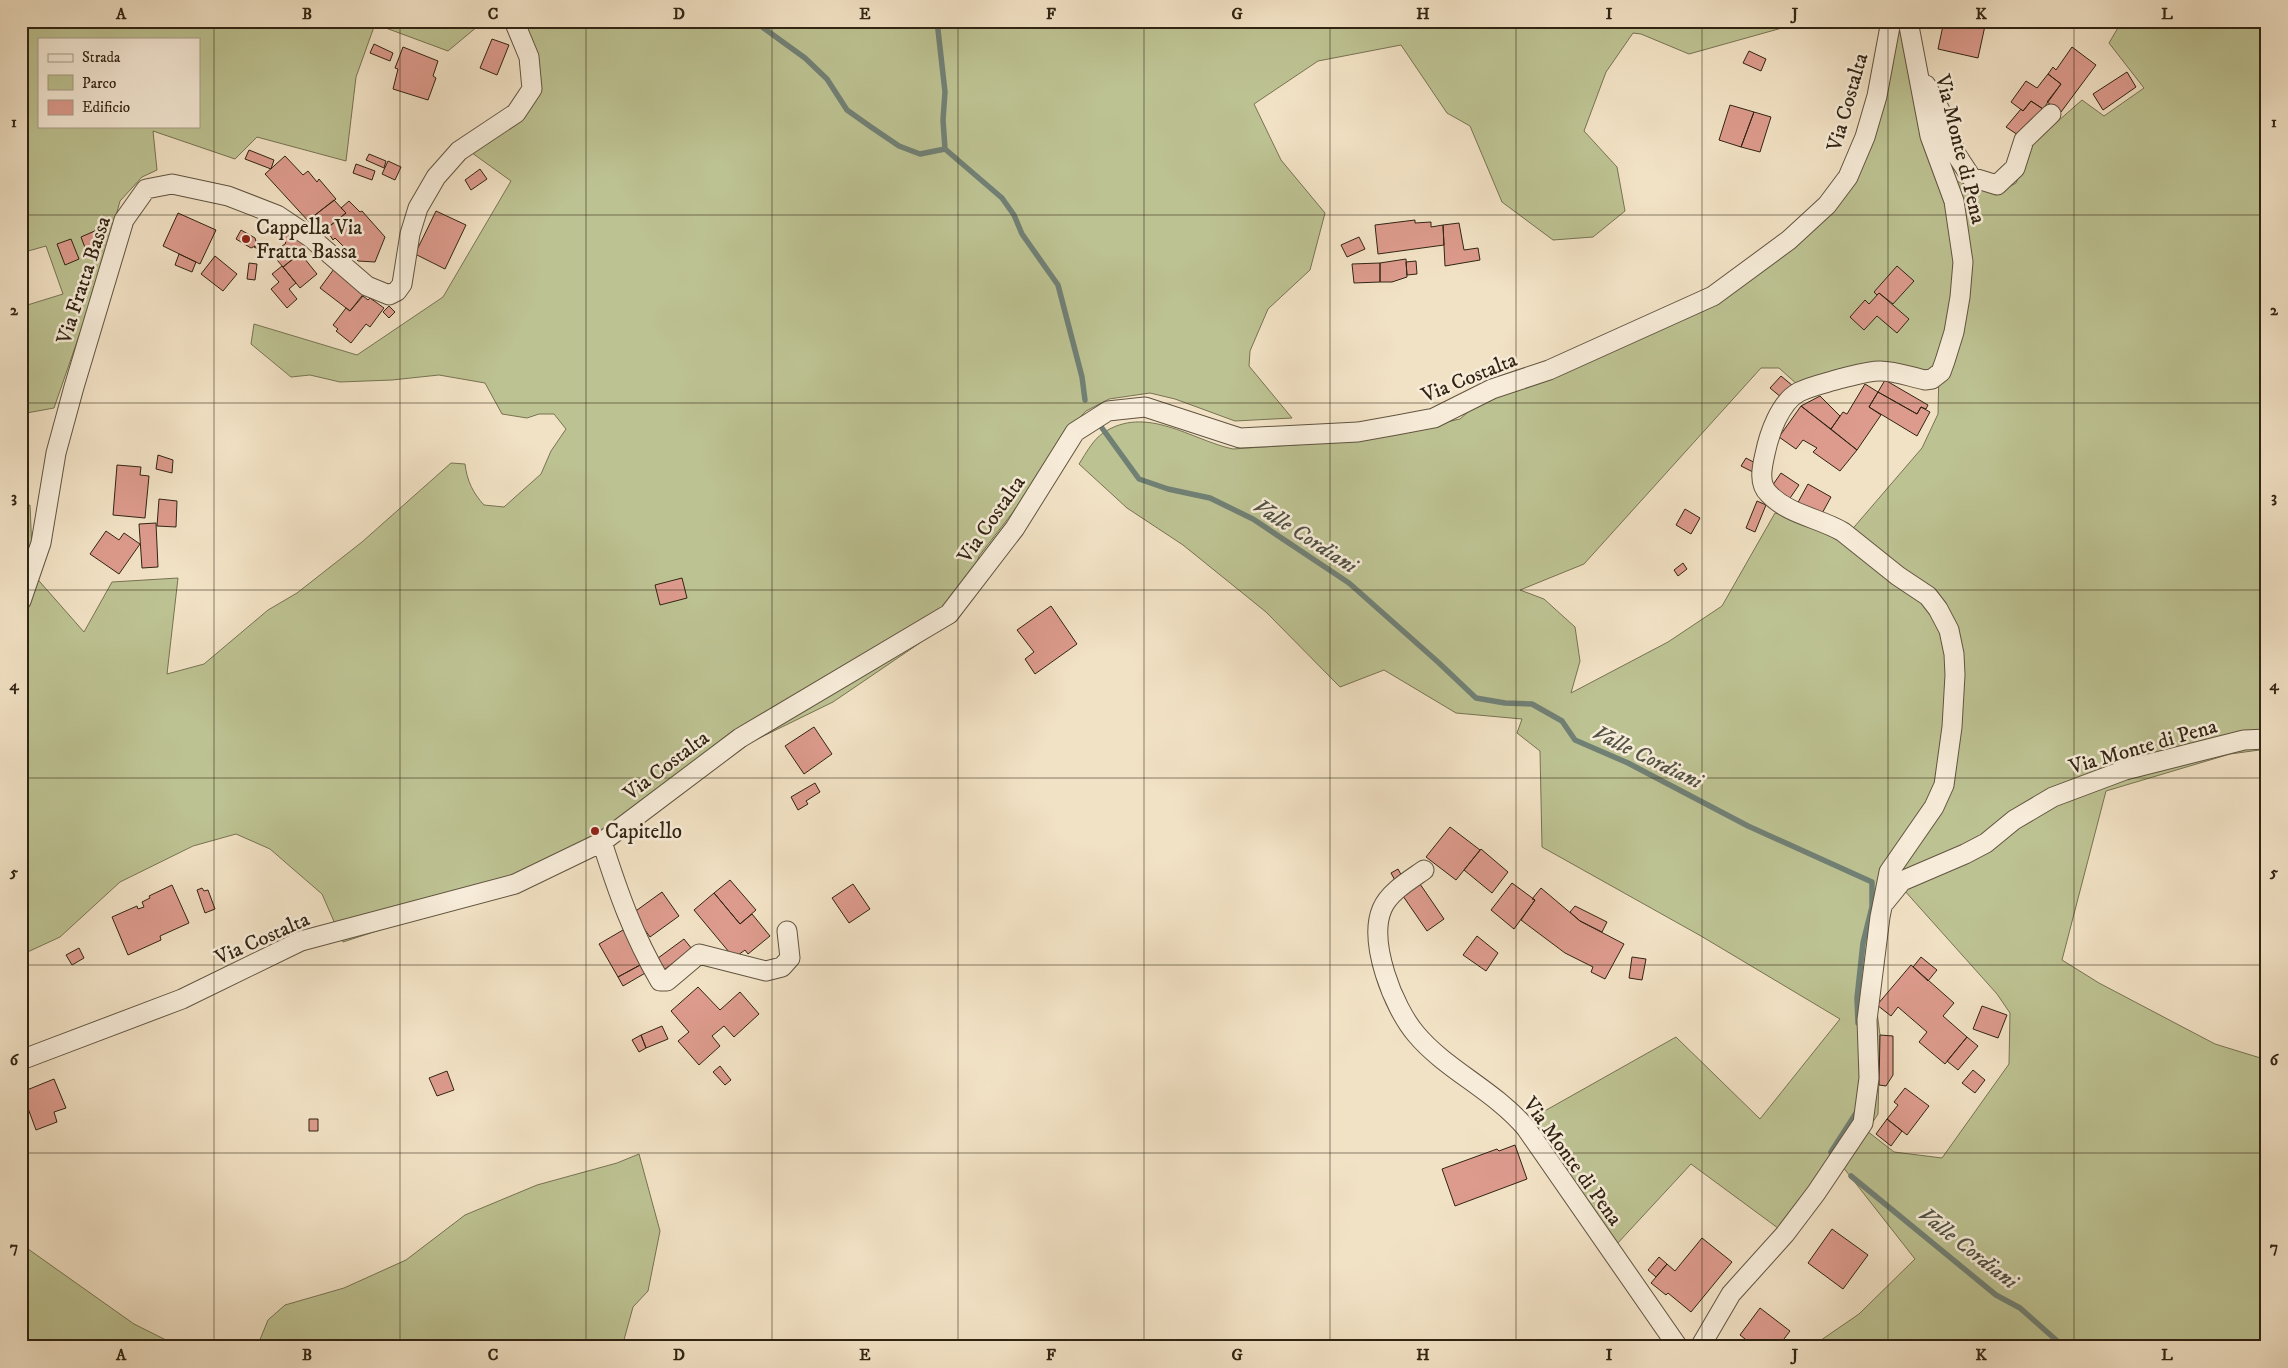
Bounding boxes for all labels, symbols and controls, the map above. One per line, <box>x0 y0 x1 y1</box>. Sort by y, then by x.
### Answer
text: A <box>115 4 127 24</box>
text: B <box>302 4 312 24</box>
text: C <box>488 4 498 24</box>
text: D <box>673 4 685 24</box>
text: E <box>859 4 871 24</box>
text: F <box>1046 4 1056 24</box>
text: G <box>1231 4 1243 24</box>
text: H <box>1416 4 1430 24</box>
text: I <box>1606 4 1613 24</box>
text: J <box>1790 4 1799 24</box>
text: K <box>1975 4 1987 24</box>
text: L <box>2161 4 2173 24</box>
legend <box>38 38 200 128</box>
text: Strada <box>82 48 121 67</box>
street label: Via Costalta <box>1821 50 1874 155</box>
street label: Via Monte di Pena <box>1929 71 1991 227</box>
text: Parco <box>82 74 116 93</box>
text: Edificio <box>82 98 130 117</box>
text: 1 <box>11 112 17 132</box>
text: 1 <box>2271 112 2277 132</box>
street label: Via Fratta Bassa <box>51 213 117 348</box>
place label: Cappella Via Fratta Bassa <box>256 215 362 265</box>
marker: Cappella Via Fratta Bassa <box>240 233 252 245</box>
text: 2 <box>10 300 19 320</box>
text: 2 <box>2270 300 2279 320</box>
street label: Via Costalta <box>1417 347 1521 409</box>
street label: Via Costalta <box>952 471 1031 569</box>
text: 3 <box>11 487 17 507</box>
text: 3 <box>2271 487 2277 507</box>
water label: Valle Cordiani <box>1248 493 1363 580</box>
text: 4 <box>8 675 19 695</box>
text: 4 <box>2268 675 2279 695</box>
street label: Via Monte di Pena <box>2065 713 2220 781</box>
water label: Valle Cordiani <box>1588 719 1707 796</box>
street label: Via Costalta <box>618 725 715 807</box>
place label: Capitello <box>605 819 682 845</box>
marker: Capitello <box>589 825 601 837</box>
text: 5 <box>9 862 18 882</box>
text: 5 <box>2269 862 2278 882</box>
street label: Via Costalta <box>210 907 314 972</box>
text: 6 <box>10 1050 20 1070</box>
text: 6 <box>2270 1050 2280 1070</box>
street label: Via Monte di Pena <box>1516 1091 1628 1231</box>
water label: Valle Cordiani <box>1913 1201 2024 1296</box>
text: 7 <box>10 1237 18 1257</box>
text: 7 <box>2270 1237 2278 1257</box>
text: A <box>115 1345 127 1365</box>
text: B <box>302 1345 312 1365</box>
text: C <box>488 1345 498 1365</box>
text: D <box>673 1345 685 1365</box>
text: E <box>859 1345 871 1365</box>
text: F <box>1046 1345 1056 1365</box>
text: G <box>1231 1345 1243 1365</box>
text: H <box>1416 1345 1430 1365</box>
text: I <box>1606 1345 1613 1365</box>
text: J <box>1790 1345 1799 1365</box>
text: K <box>1975 1345 1987 1365</box>
text: L <box>2161 1345 2173 1365</box>

